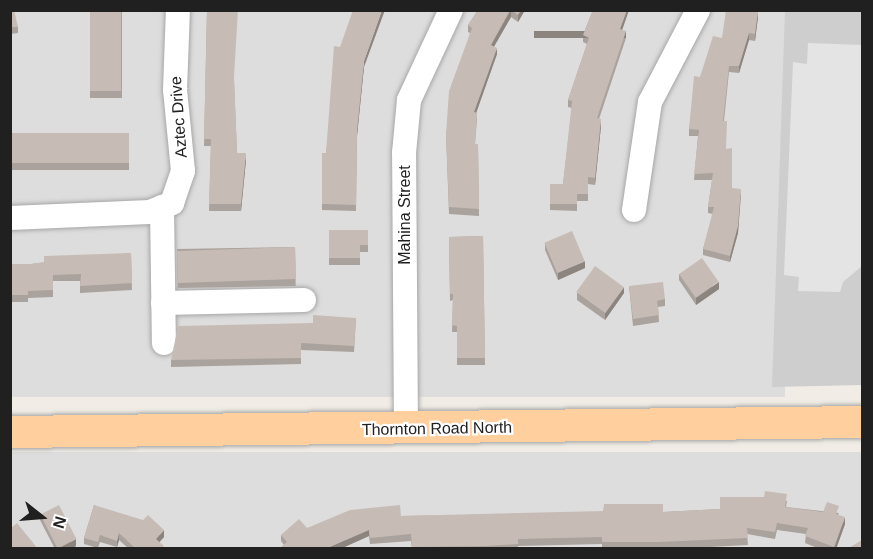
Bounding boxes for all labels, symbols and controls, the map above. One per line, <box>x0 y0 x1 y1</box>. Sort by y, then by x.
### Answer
street label: Aztec Drive <box>167 76 191 158</box>
street label: Mahina Street <box>395 165 415 265</box>
street label: Thornton Road North <box>362 418 512 440</box>
north arrow <box>12 487 72 547</box>
text: N <box>50 514 70 530</box>

